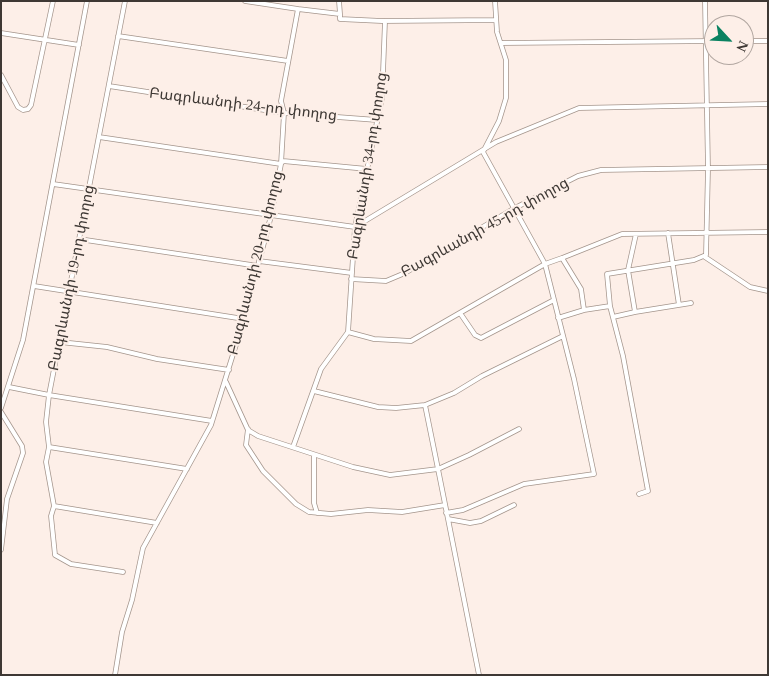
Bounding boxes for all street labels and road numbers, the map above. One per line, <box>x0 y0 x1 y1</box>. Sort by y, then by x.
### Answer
street label: Բագրևանդի 34-րդ փողոց <box>344 71 392 261</box>
street label: Բագրևանդի 24-րդ փողոց <box>148 85 338 125</box>
street label: Բագրևանդի 20-րդ փողոց <box>224 169 288 357</box>
street label: Բագրևանդի 45-րդ փողոց <box>398 174 572 282</box>
street label: Բագրևանդի 19-րդ փողոց <box>45 183 99 373</box>

